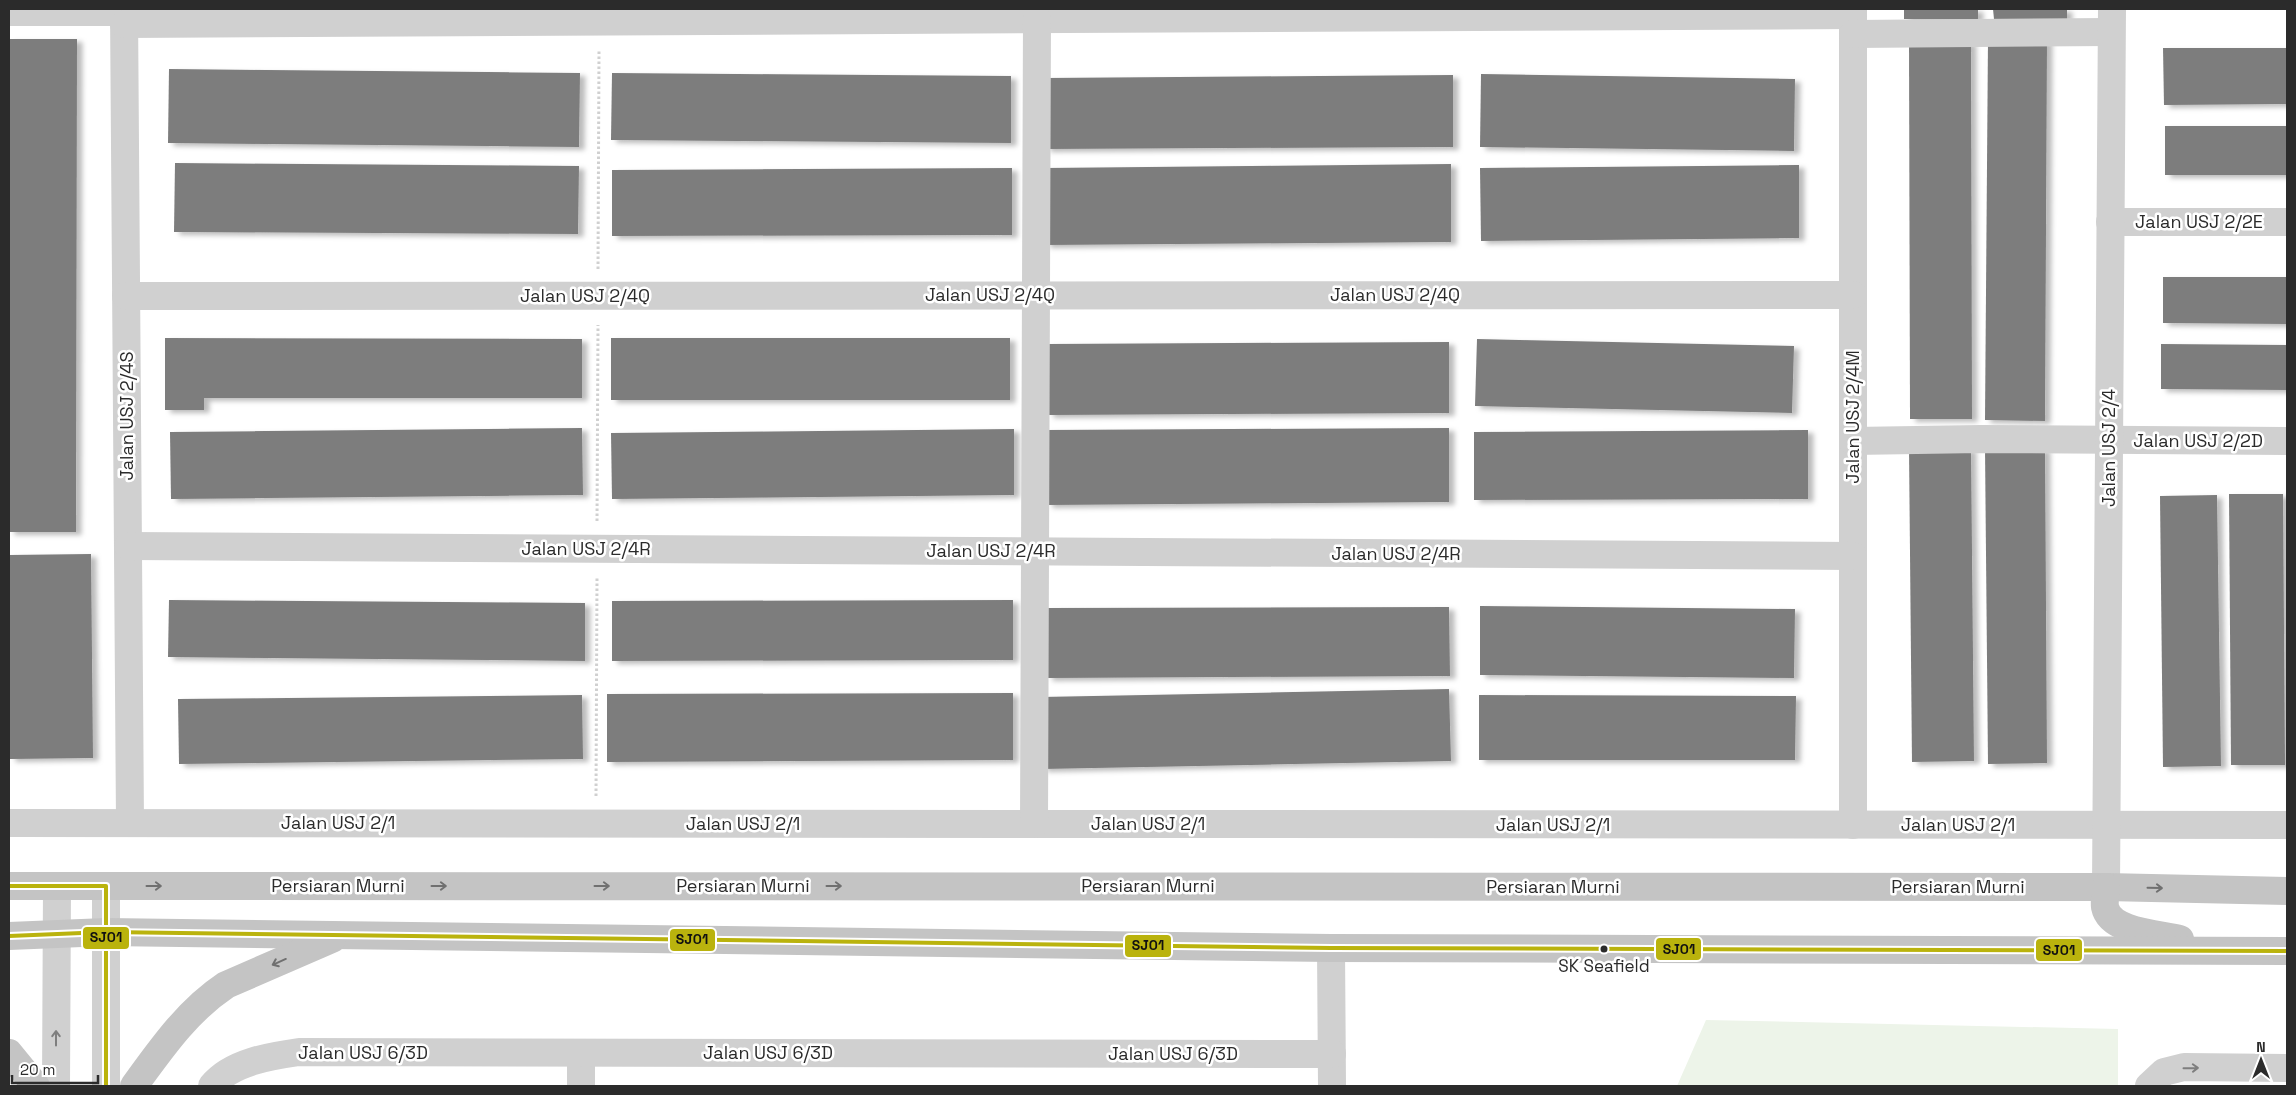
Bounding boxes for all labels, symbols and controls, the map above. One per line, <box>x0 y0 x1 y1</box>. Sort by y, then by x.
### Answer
street label: Jalan USJ 2/2E <box>2135 210 2263 233</box>
street label: Jalan USJ 2/4Q <box>925 283 1055 306</box>
street label: Jalan USJ 2/4Q <box>1330 283 1460 306</box>
street label: Jalan USJ 2/4Q <box>520 284 650 307</box>
street label: Jalan USJ 2/4M <box>1841 350 1864 484</box>
street label: Jalan USJ 2/4S <box>115 351 138 481</box>
street label: Jalan USJ 2/4 <box>2097 389 2120 507</box>
street label: Jalan USJ 2/2D <box>2133 429 2263 452</box>
street label: Jalan USJ 2/4R <box>521 537 651 560</box>
street label: Jalan USJ 2/4R <box>926 539 1056 562</box>
street label: Jalan USJ 2/4R <box>1331 542 1461 565</box>
street label: Jalan USJ 2/1 <box>281 811 395 834</box>
street label: Jalan USJ 2/1 <box>686 812 800 835</box>
street label: Jalan USJ 2/1 <box>1091 812 1205 835</box>
street label: Jalan USJ 2/1 <box>1496 813 1610 836</box>
street label: Jalan USJ 2/1 <box>1901 813 2015 836</box>
street label: Persiaran Murni <box>271 874 405 897</box>
street label: Persiaran Murni <box>676 874 810 897</box>
street label: Persiaran Murni <box>1081 874 1215 897</box>
street label: Persiaran Murni <box>1486 875 1620 898</box>
street label: Persiaran Murni <box>1891 875 2025 898</box>
one-way arrow <box>146 881 162 891</box>
one-way arrow <box>431 881 447 891</box>
one-way arrow <box>594 881 610 891</box>
one-way arrow <box>826 881 842 891</box>
one-way arrow <box>2146 883 2163 893</box>
line badge: SJ01 <box>82 926 130 950</box>
text: SJ01 <box>90 928 122 946</box>
line badge: SJ01 <box>669 928 716 952</box>
text: SJ01 <box>676 930 708 948</box>
line badge: SJ01 <box>1124 934 1172 958</box>
text: SJ01 <box>1132 936 1164 954</box>
line badge: SJ01 <box>1655 937 1702 961</box>
line badge: SJ01 <box>2035 938 2083 962</box>
text: SJ01 <box>1663 940 1695 958</box>
text: SJ01 <box>2043 941 2075 959</box>
marker: SK Seafield <box>1599 944 1609 954</box>
place label: SK Seafield <box>1558 955 1650 977</box>
one-way arrow <box>272 957 287 967</box>
one-way arrow <box>51 1030 61 1046</box>
north arrow <box>2236 1035 2286 1085</box>
text: N <box>2256 1038 2266 1056</box>
street label: Jalan USJ 6/3D <box>298 1041 428 1064</box>
street label: Jalan USJ 6/3D <box>703 1041 833 1064</box>
street label: Jalan USJ 6/3D <box>1108 1042 1238 1065</box>
scale bar <box>12 1052 99 1084</box>
text: 20 m <box>20 1060 55 1079</box>
one-way arrow <box>2183 1063 2199 1072</box>

